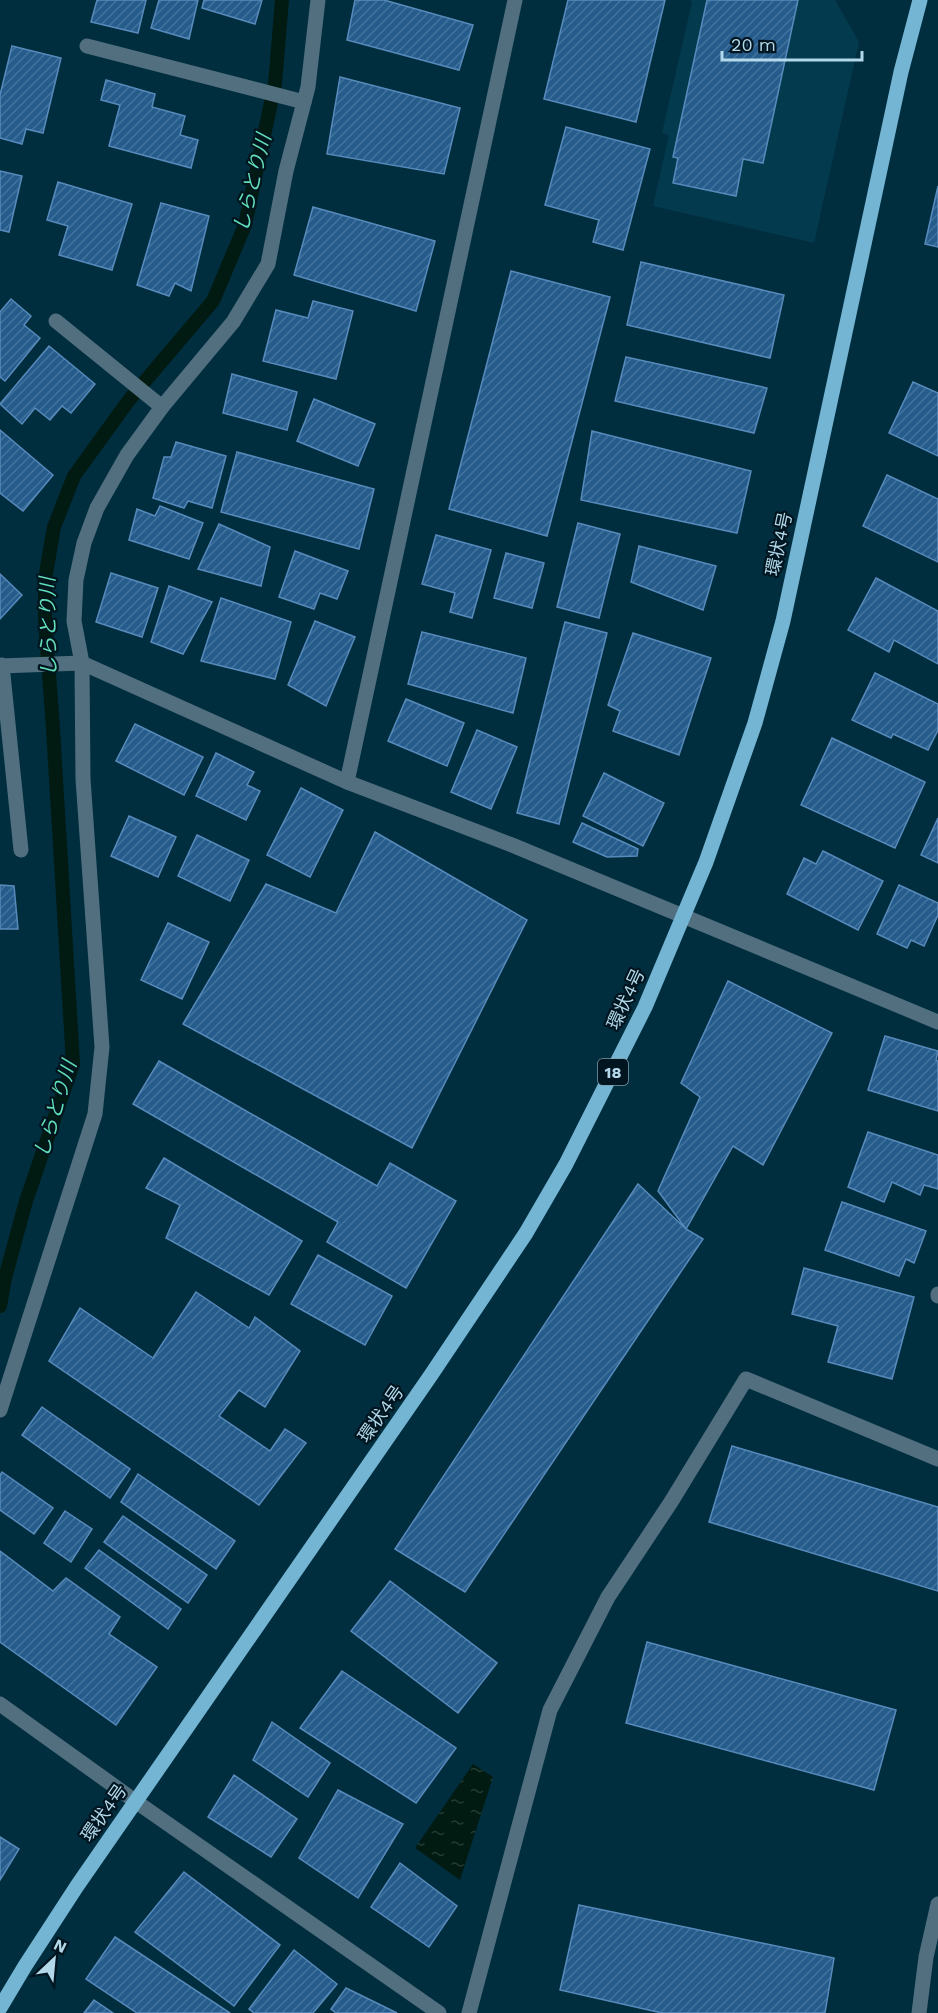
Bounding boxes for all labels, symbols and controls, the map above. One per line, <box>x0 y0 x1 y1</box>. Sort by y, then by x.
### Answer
scale bar <box>722 24 862 62</box>
text: 20 m <box>731 34 776 55</box>
water label: しらとり川 <box>228 130 276 234</box>
street label: 環状4号 <box>761 510 796 578</box>
water label: しらとり川 <box>35 575 61 677</box>
street label: 環状4号 <box>602 965 649 1033</box>
water label: しらとり川 <box>29 1056 82 1160</box>
road number: 18 <box>598 1059 628 1085</box>
street label: 環状4号 <box>353 1381 408 1446</box>
street label: 環状4号 <box>76 1780 131 1845</box>
north arrow <box>24 1929 84 1989</box>
text: N <box>51 1935 70 1957</box>

